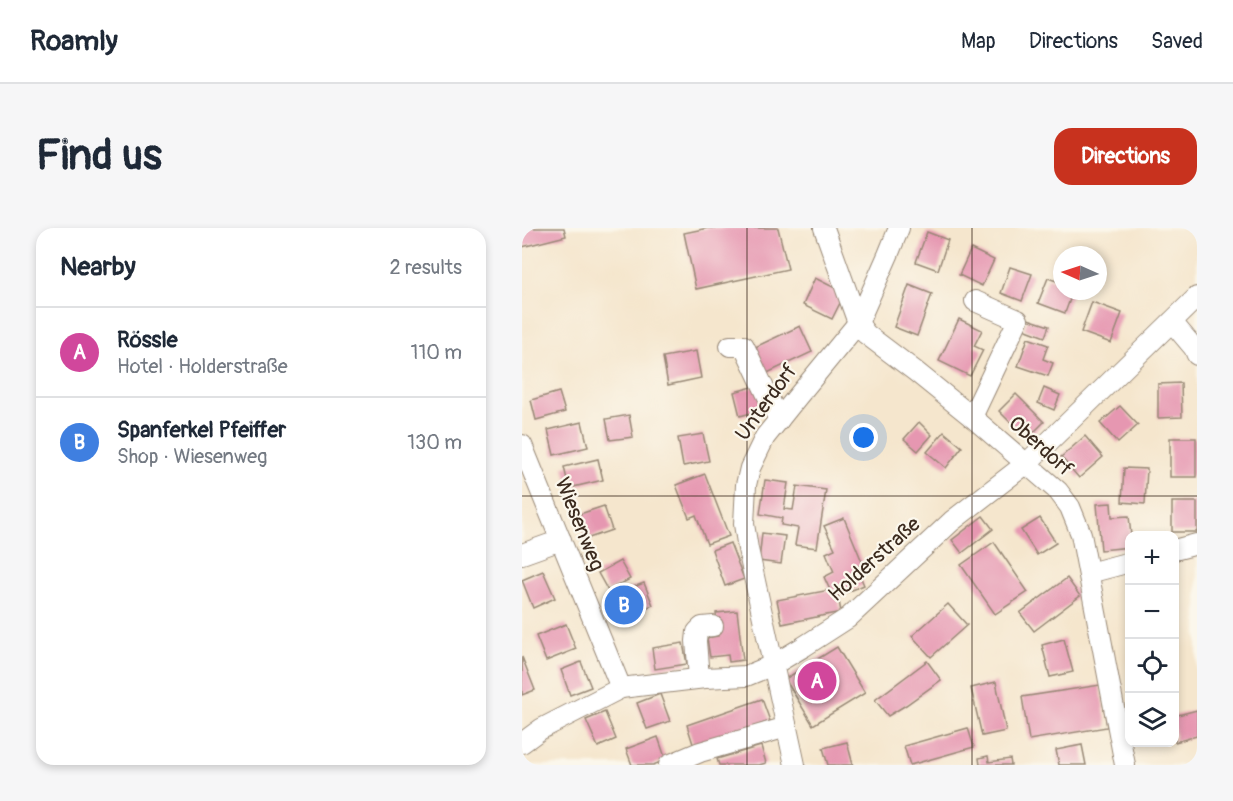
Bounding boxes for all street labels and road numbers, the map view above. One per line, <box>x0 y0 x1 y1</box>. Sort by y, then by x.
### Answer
street label: Unterdorf <box>729 358 804 446</box>
street label: Oberdorf <box>1003 410 1079 483</box>
street label: Wiesenweg <box>549 474 610 575</box>
street label: Holderstraße <box>823 510 927 608</box>

